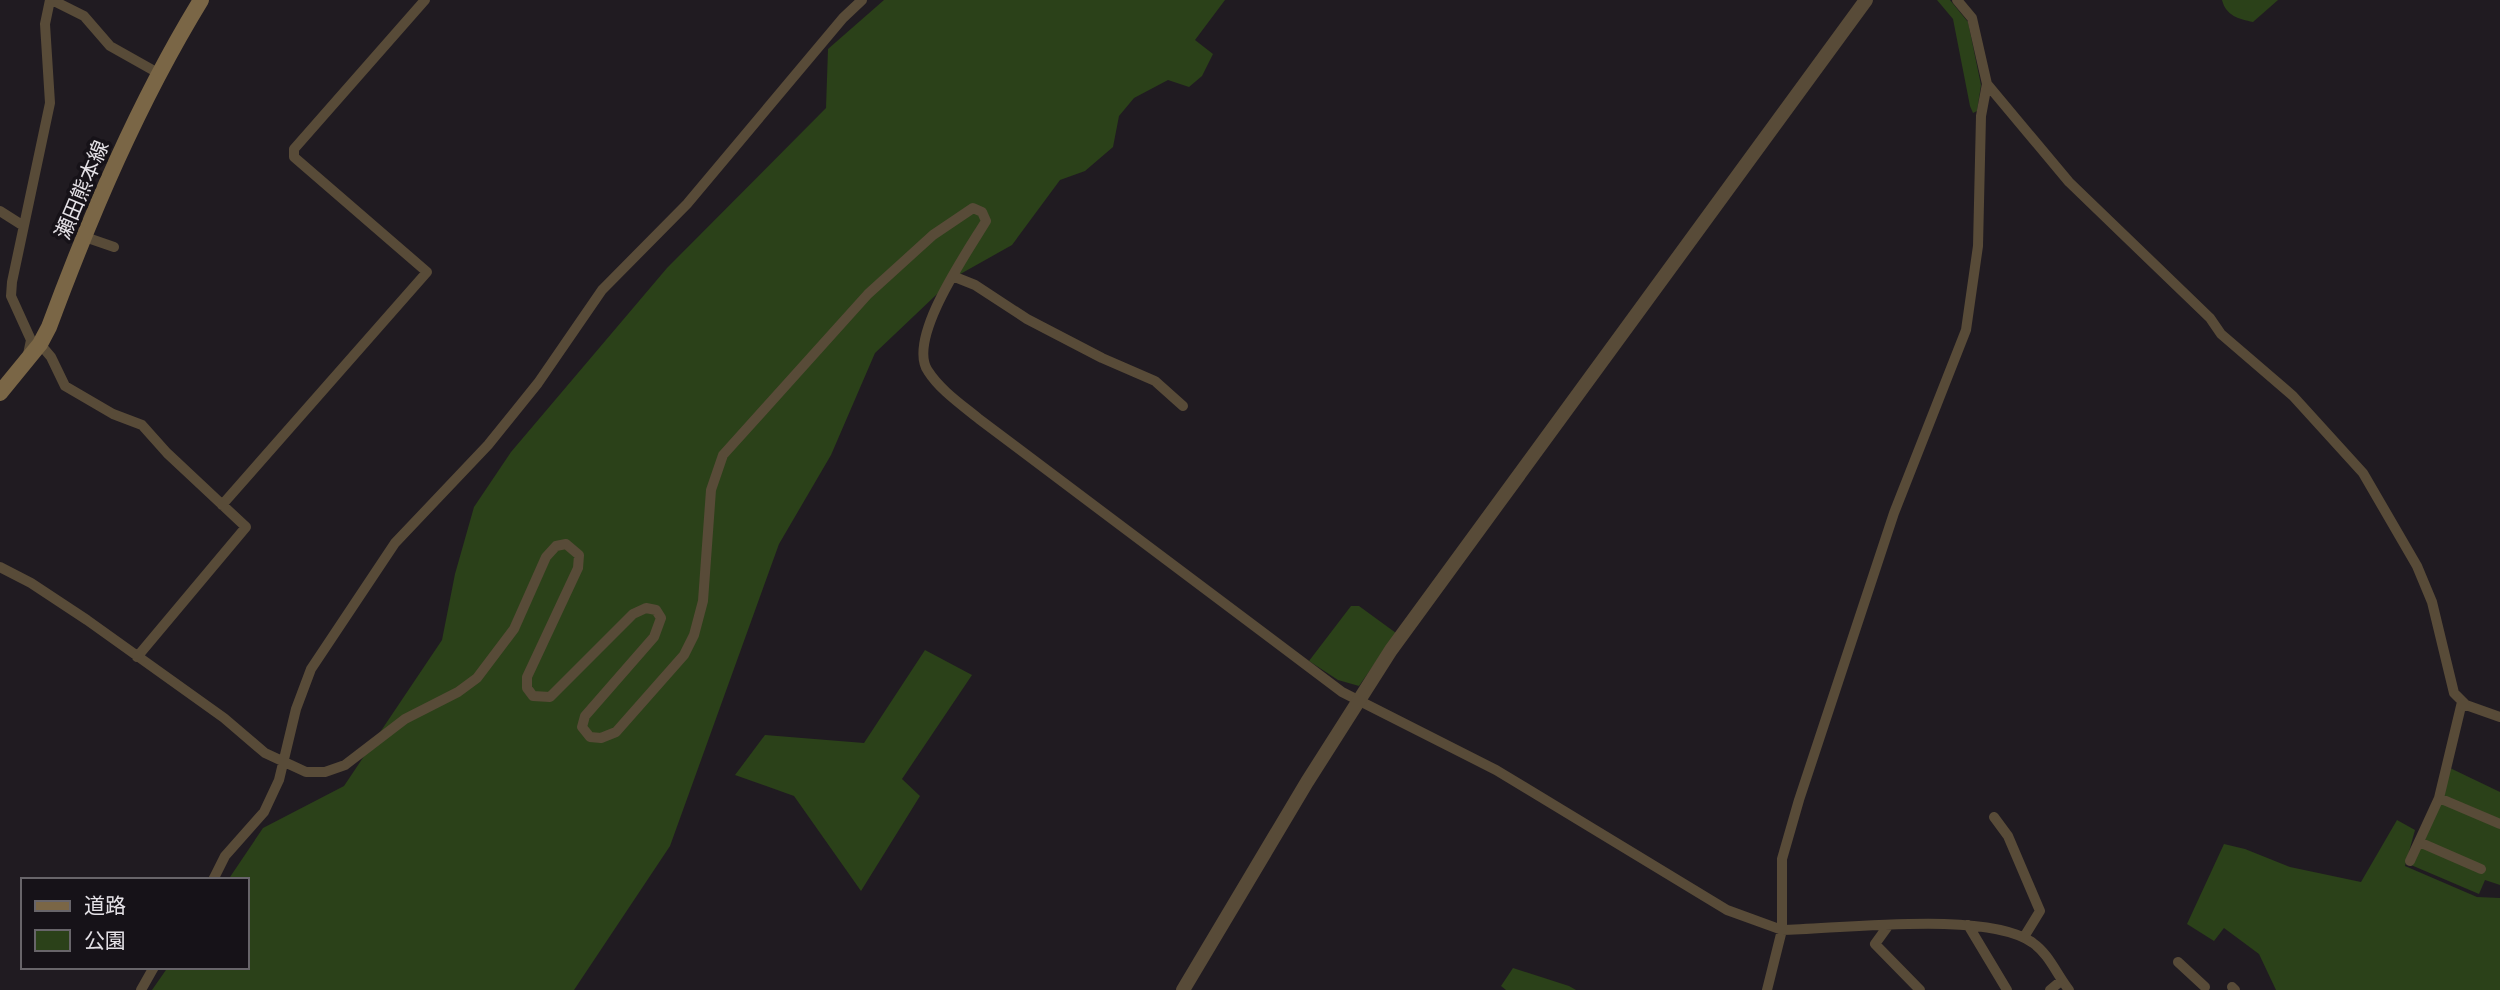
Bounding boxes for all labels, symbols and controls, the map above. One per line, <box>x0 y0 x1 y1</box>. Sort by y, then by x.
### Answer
street label: 瀬田熊本線 <box>49 136 115 244</box>
legend <box>21 878 248 969</box>
text: 道路 <box>84 892 126 920</box>
text: 公園 <box>84 927 126 955</box>

